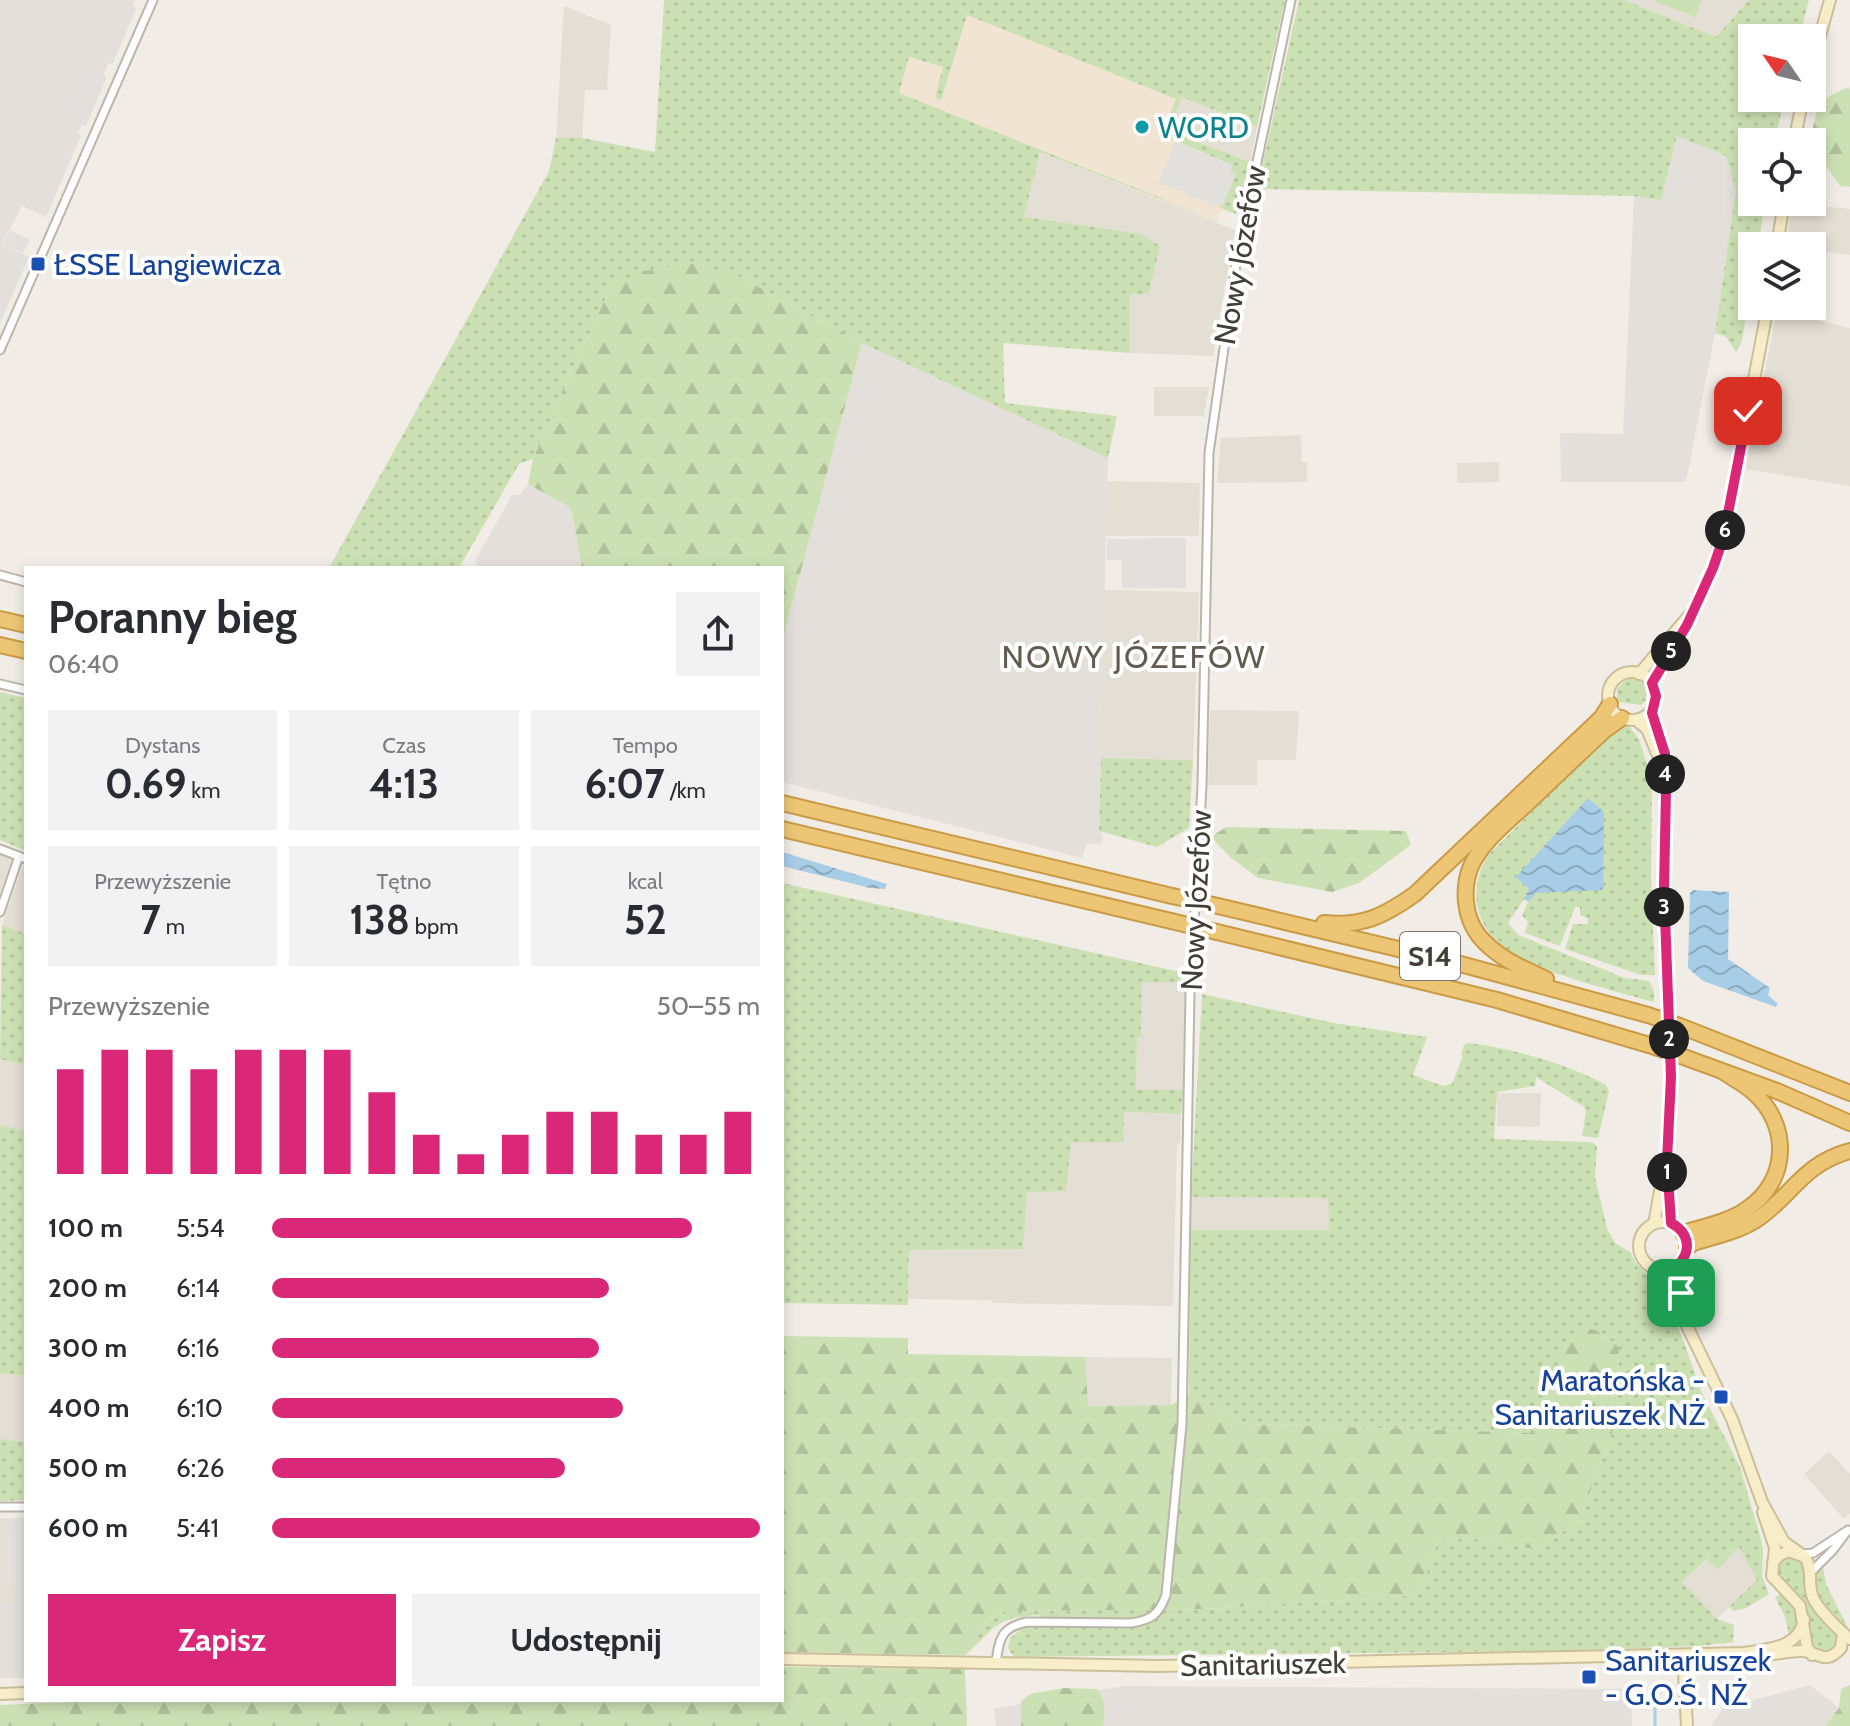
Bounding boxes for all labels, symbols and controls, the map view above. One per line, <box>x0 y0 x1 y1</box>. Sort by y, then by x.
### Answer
north arrow <box>1738 24 1826 112</box>
map controls <box>1738 24 1826 320</box>
place label: WORD <box>1158 109 1249 146</box>
marker: WORD <box>1133 118 1151 136</box>
button: locate <box>1738 128 1826 216</box>
street label: Nowy Józefów <box>1206 162 1274 347</box>
button: layers <box>1738 232 1826 320</box>
place label: ŁSSE Langiewicza <box>54 246 282 283</box>
marker: ŁSSE Langiewicza <box>29 255 47 273</box>
pin <box>1714 377 1782 445</box>
icon: check <box>1726 389 1770 433</box>
pin: 6 <box>1705 510 1745 550</box>
text: 6 <box>1719 516 1731 543</box>
text: Poranny bieg <box>48 591 297 644</box>
button: share <box>676 592 760 676</box>
pin: 5 <box>1651 631 1691 671</box>
district label: NOWY JÓZEFÓW <box>1001 637 1267 676</box>
text: 5 <box>1665 637 1677 664</box>
text: 06:40 <box>48 648 120 680</box>
text: Dystans <box>125 732 200 759</box>
text: Czas <box>382 732 426 759</box>
text: Tempo <box>613 732 678 759</box>
pin: 4 <box>1645 754 1685 794</box>
text: 0.69 <box>105 759 186 808</box>
text: 4:13 <box>369 759 439 808</box>
text: 6:07 <box>585 759 665 808</box>
text: 4 <box>1658 760 1672 787</box>
text: km <box>186 777 221 804</box>
text: /km <box>665 777 706 804</box>
street label: Nowy Józefów <box>1173 808 1219 991</box>
text: Przewyższenie <box>94 868 231 895</box>
text: Tętno <box>377 868 431 895</box>
text: kcal <box>628 868 663 895</box>
pin: 3 <box>1644 887 1684 927</box>
text: 3 <box>1658 893 1670 920</box>
text: 7 <box>140 895 161 944</box>
text: 138 <box>349 895 410 944</box>
text: 52 <box>624 895 667 944</box>
text: m <box>161 913 185 940</box>
text: bpm <box>410 913 459 940</box>
road number: S14 <box>1400 932 1460 980</box>
text: Przewyższenie <box>48 990 210 1022</box>
text: 50–55 m <box>657 990 760 1022</box>
pin: 2 <box>1649 1019 1689 1059</box>
text: 2 <box>1663 1025 1675 1052</box>
pin: 1 <box>1647 1152 1687 1192</box>
text: 1 <box>1663 1158 1671 1185</box>
text: 100 m <box>48 1212 123 1244</box>
text: 5:54 <box>176 1212 225 1244</box>
pin <box>1647 1259 1715 1327</box>
icon: arrive <box>1659 1271 1703 1315</box>
text: 200 m <box>48 1272 127 1304</box>
text: 6:14 <box>176 1272 220 1304</box>
text: 300 m <box>48 1332 127 1364</box>
text: 6:16 <box>176 1332 219 1364</box>
place label: Maratońska - Sanitariuszek NŻ <box>1495 1362 1706 1433</box>
marker: Maratońska - Sanitariuszek NŻ <box>1712 1388 1730 1406</box>
text: 400 m <box>48 1392 129 1424</box>
text: 6:10 <box>176 1392 223 1424</box>
text: 500 m <box>48 1452 127 1484</box>
text: 6:26 <box>176 1452 225 1484</box>
text: 600 m <box>48 1512 128 1544</box>
text: 5:41 <box>176 1512 219 1544</box>
button: Zapisz <box>48 1594 396 1686</box>
button: Udostępnij <box>412 1594 760 1686</box>
place label: Sanitariuszek - G.O.Ś. NŻ <box>1605 1642 1772 1713</box>
street label: Sanitariuszek <box>1180 1644 1347 1684</box>
marker: Sanitariuszek - G.O.Ś. NŻ <box>1580 1668 1598 1686</box>

